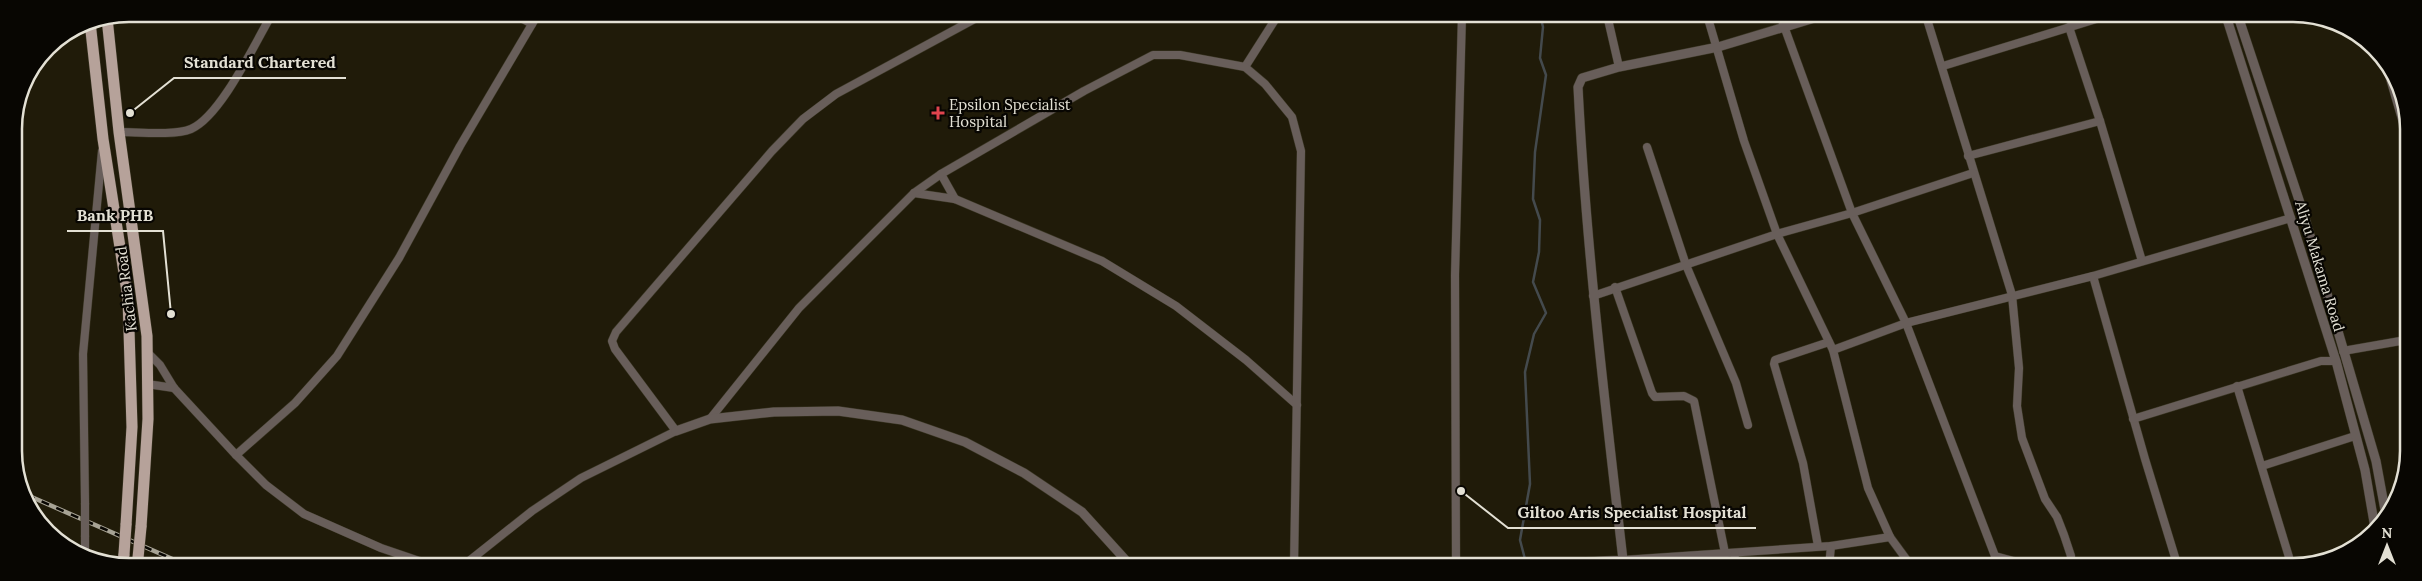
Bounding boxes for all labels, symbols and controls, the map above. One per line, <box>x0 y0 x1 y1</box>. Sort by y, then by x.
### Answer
callout: Standard Chartered <box>174 47 346 78</box>
text: Standard Chartered <box>184 52 336 72</box>
place label: Epsilon Specialist Hospital <box>949 95 1071 131</box>
marker: Epsilon Specialist Hospital <box>931 106 945 120</box>
street label: Aliyu Makama Road <box>2291 197 2349 334</box>
callout: Bank PHB <box>67 200 163 231</box>
text: Bank PHB <box>77 205 154 225</box>
street label: Kachia Road <box>111 245 141 333</box>
callout: Giltoo Aris Specialist Hospital <box>1508 497 1756 528</box>
text: Giltoo Aris Specialist Hospital <box>1518 502 1746 522</box>
north arrow <box>2362 521 2412 571</box>
text: N <box>2382 524 2393 542</box>

